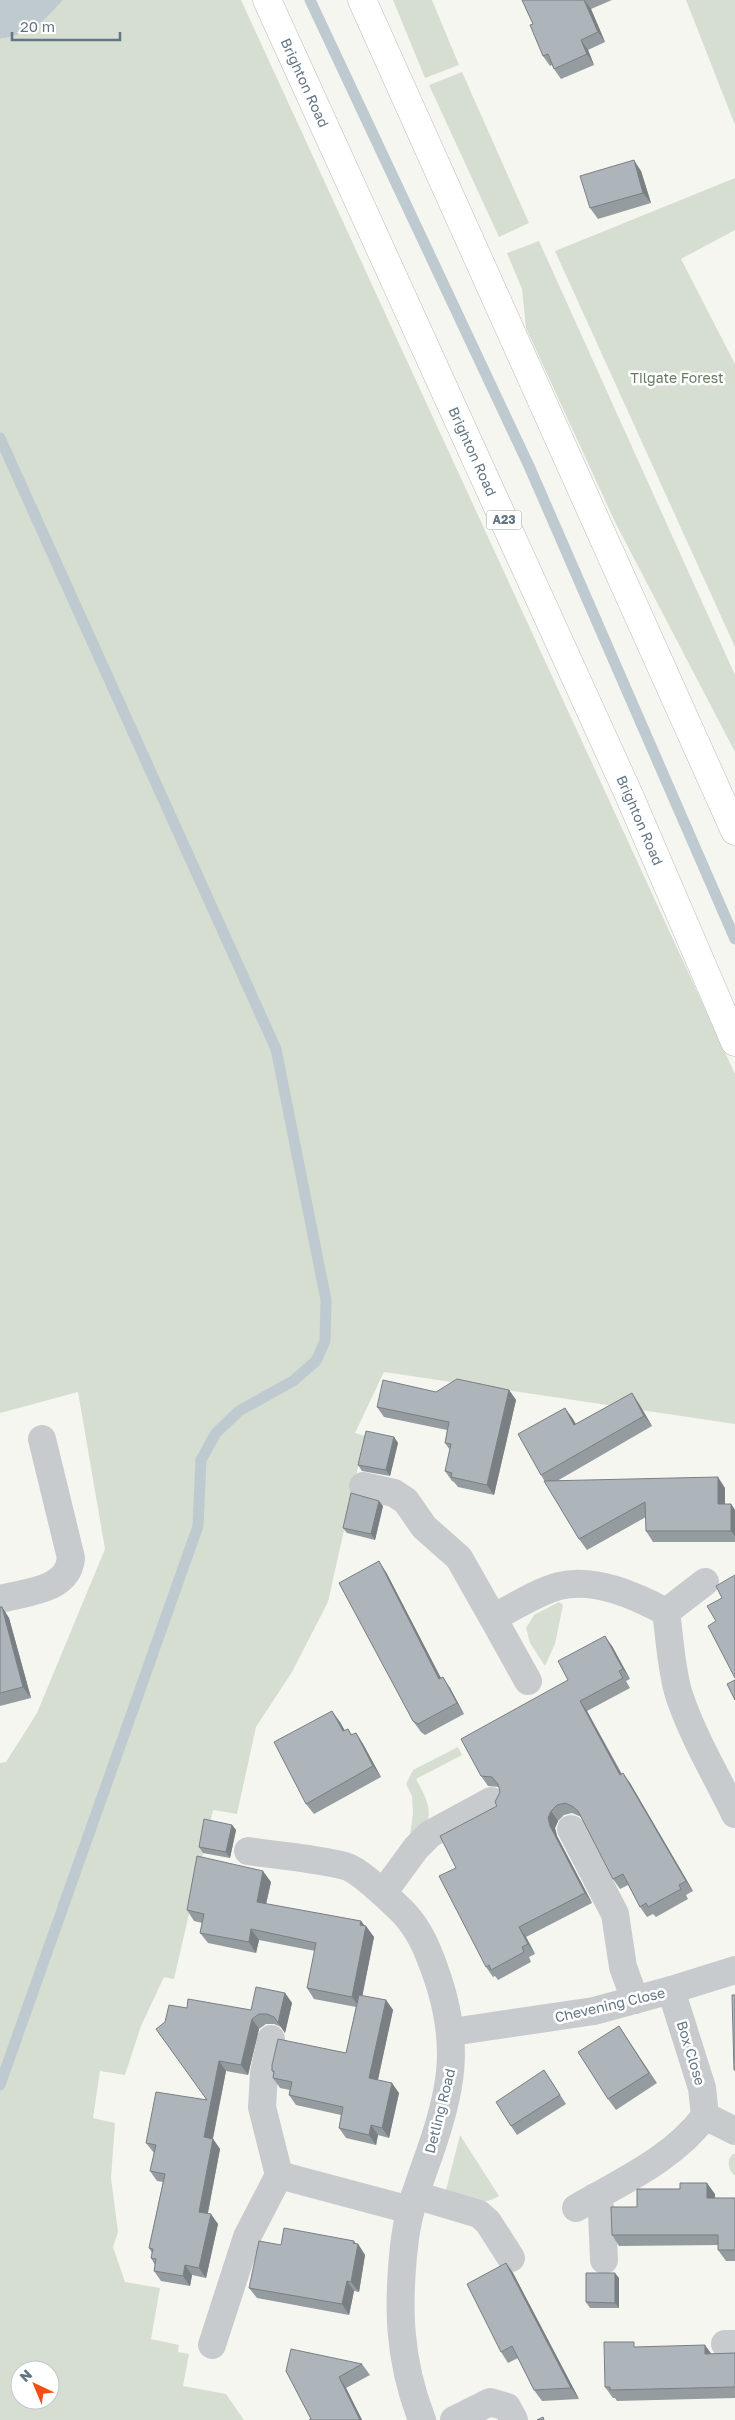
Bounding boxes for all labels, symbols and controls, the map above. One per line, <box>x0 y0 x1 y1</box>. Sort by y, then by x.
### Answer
scale bar <box>12 10 120 42</box>
text: 20 m <box>20 17 55 35</box>
street label: Brighton Road <box>277 35 333 130</box>
park label: Tilgate Forest <box>630 369 724 386</box>
street label: Brighton Road <box>445 404 501 499</box>
road number: A23 <box>486 510 522 530</box>
street label: Brighton Road <box>613 772 667 868</box>
street label: Chevening Close <box>553 1984 667 2025</box>
street label: Box Close <box>674 2019 709 2087</box>
street label: Detling Road <box>421 2067 458 2155</box>
north arrow <box>10 2360 60 2410</box>
text: N <box>16 2365 35 2385</box>

